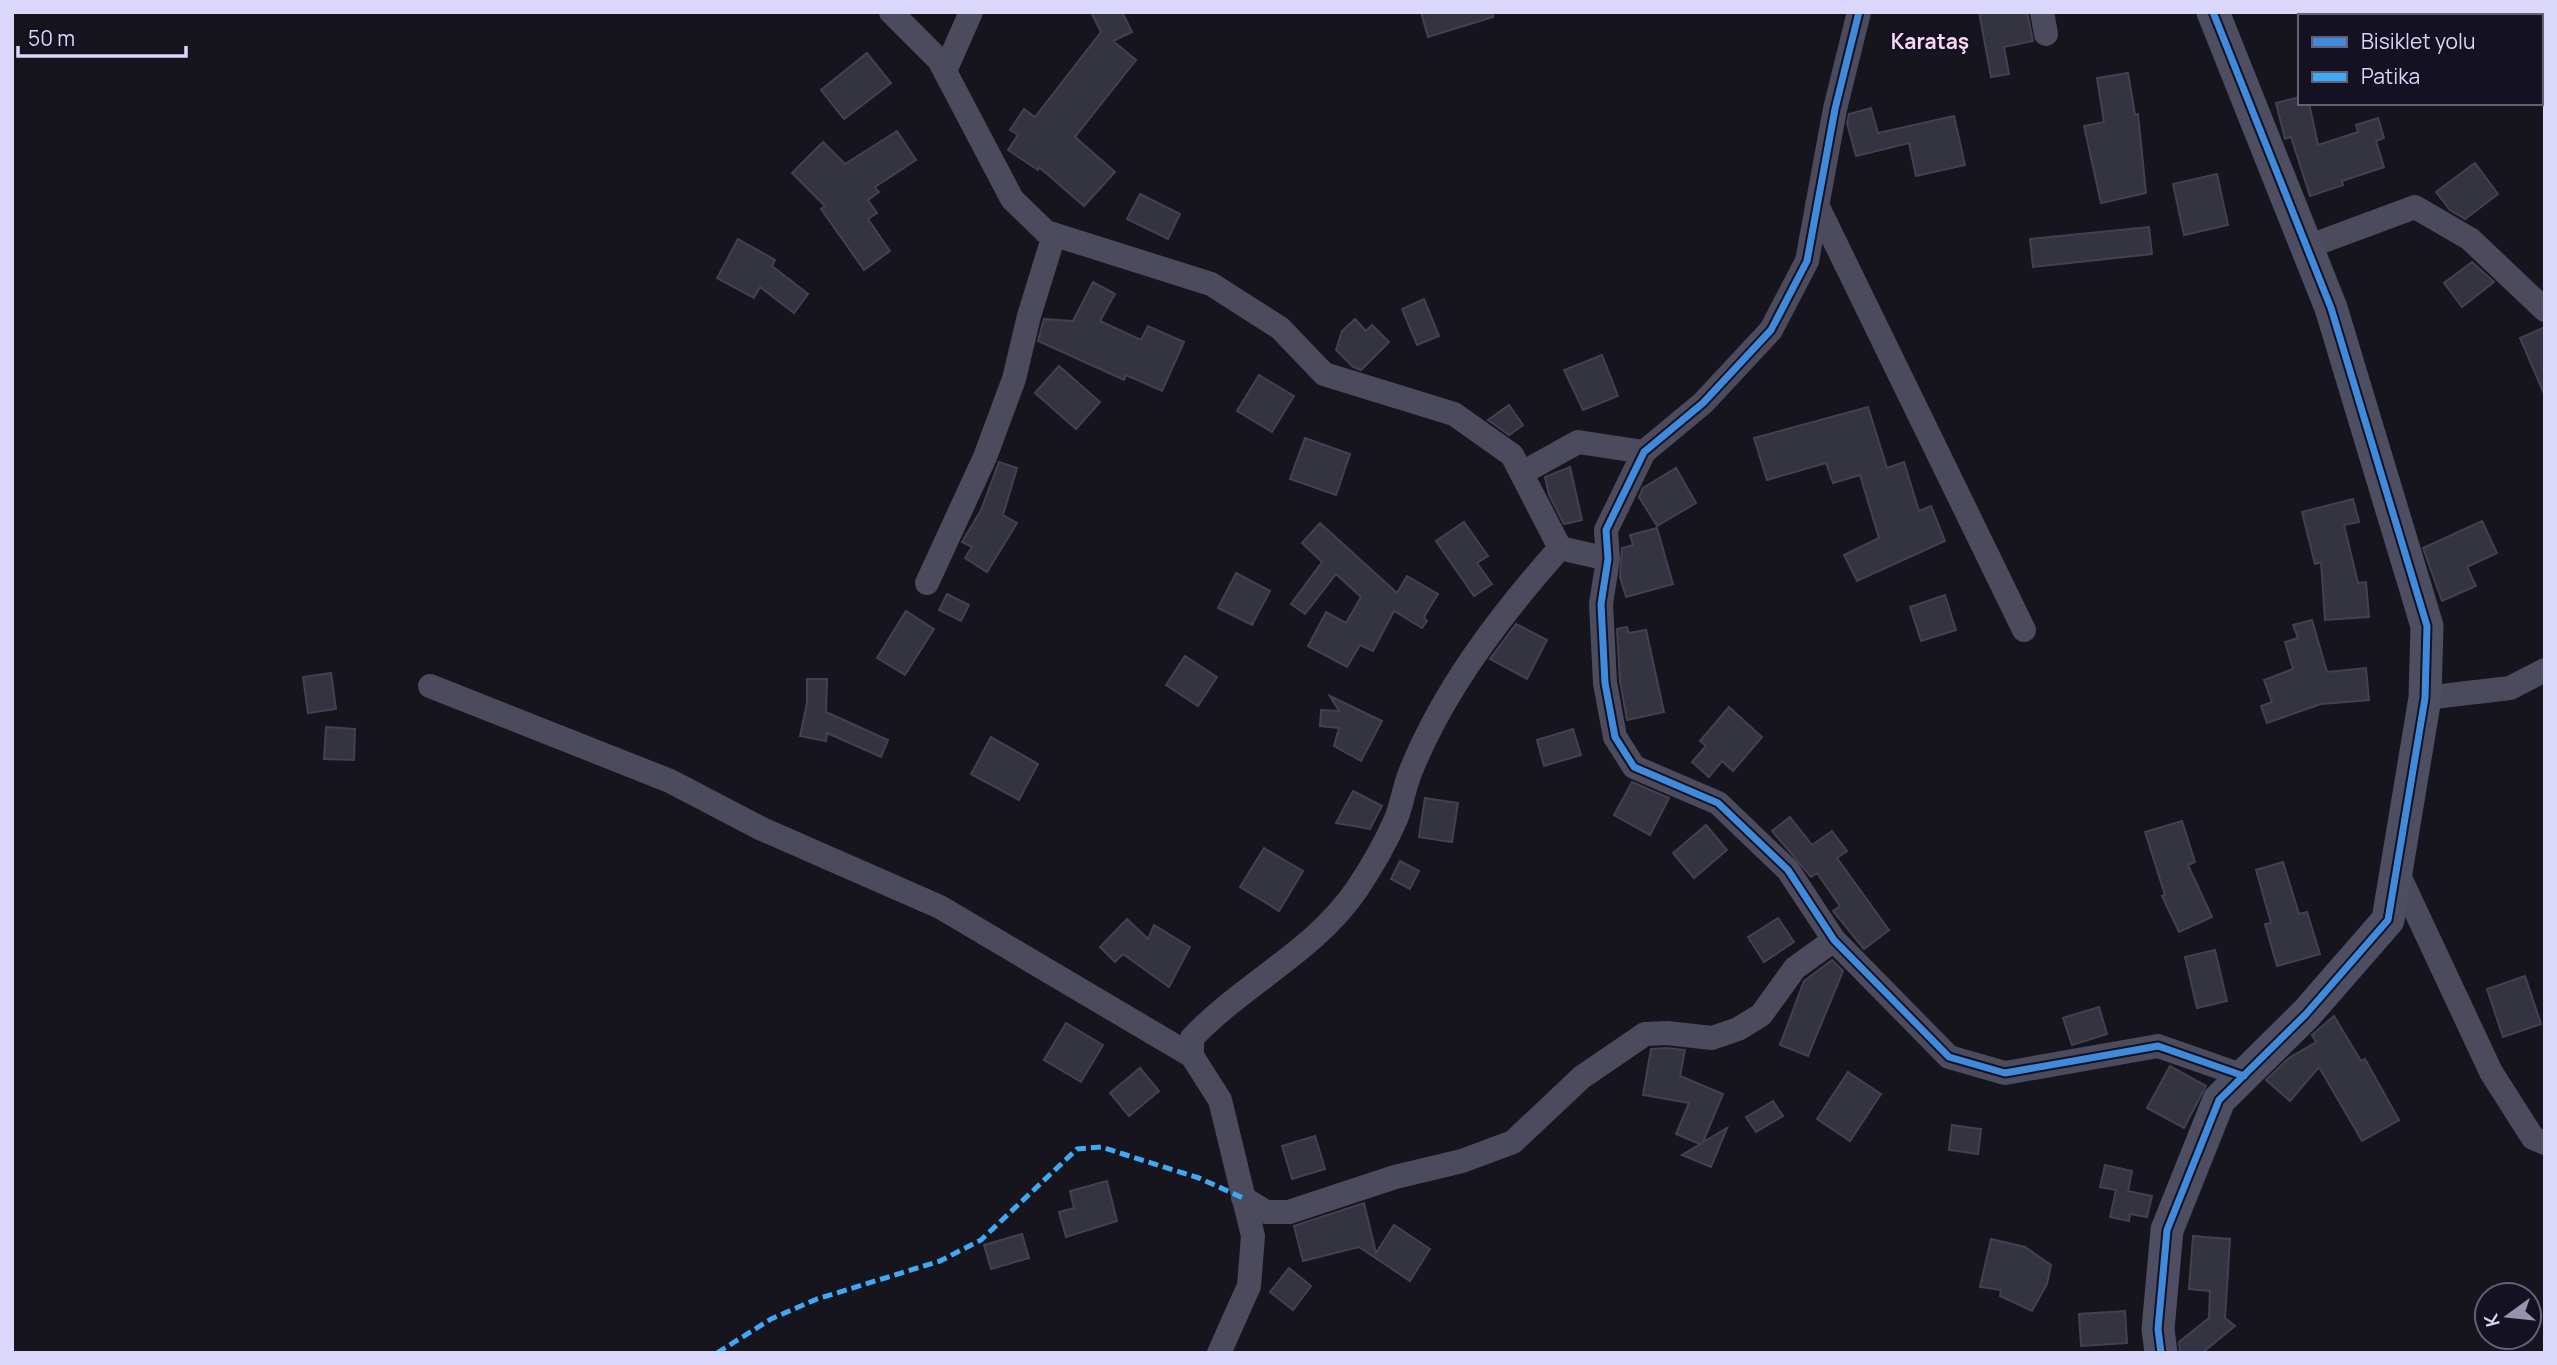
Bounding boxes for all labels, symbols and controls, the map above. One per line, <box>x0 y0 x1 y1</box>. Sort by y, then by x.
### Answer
scale bar <box>18 14 186 58</box>
legend <box>2298 14 2543 105</box>
text: 50 m <box>28 24 75 52</box>
district label: Karataş <box>1891 27 1969 55</box>
text: Bisiklet yolu <box>2361 27 2475 55</box>
text: Patika <box>2361 62 2420 90</box>
north arrow <box>2473 1281 2543 1351</box>
text: K <box>2477 1310 2506 1330</box>

